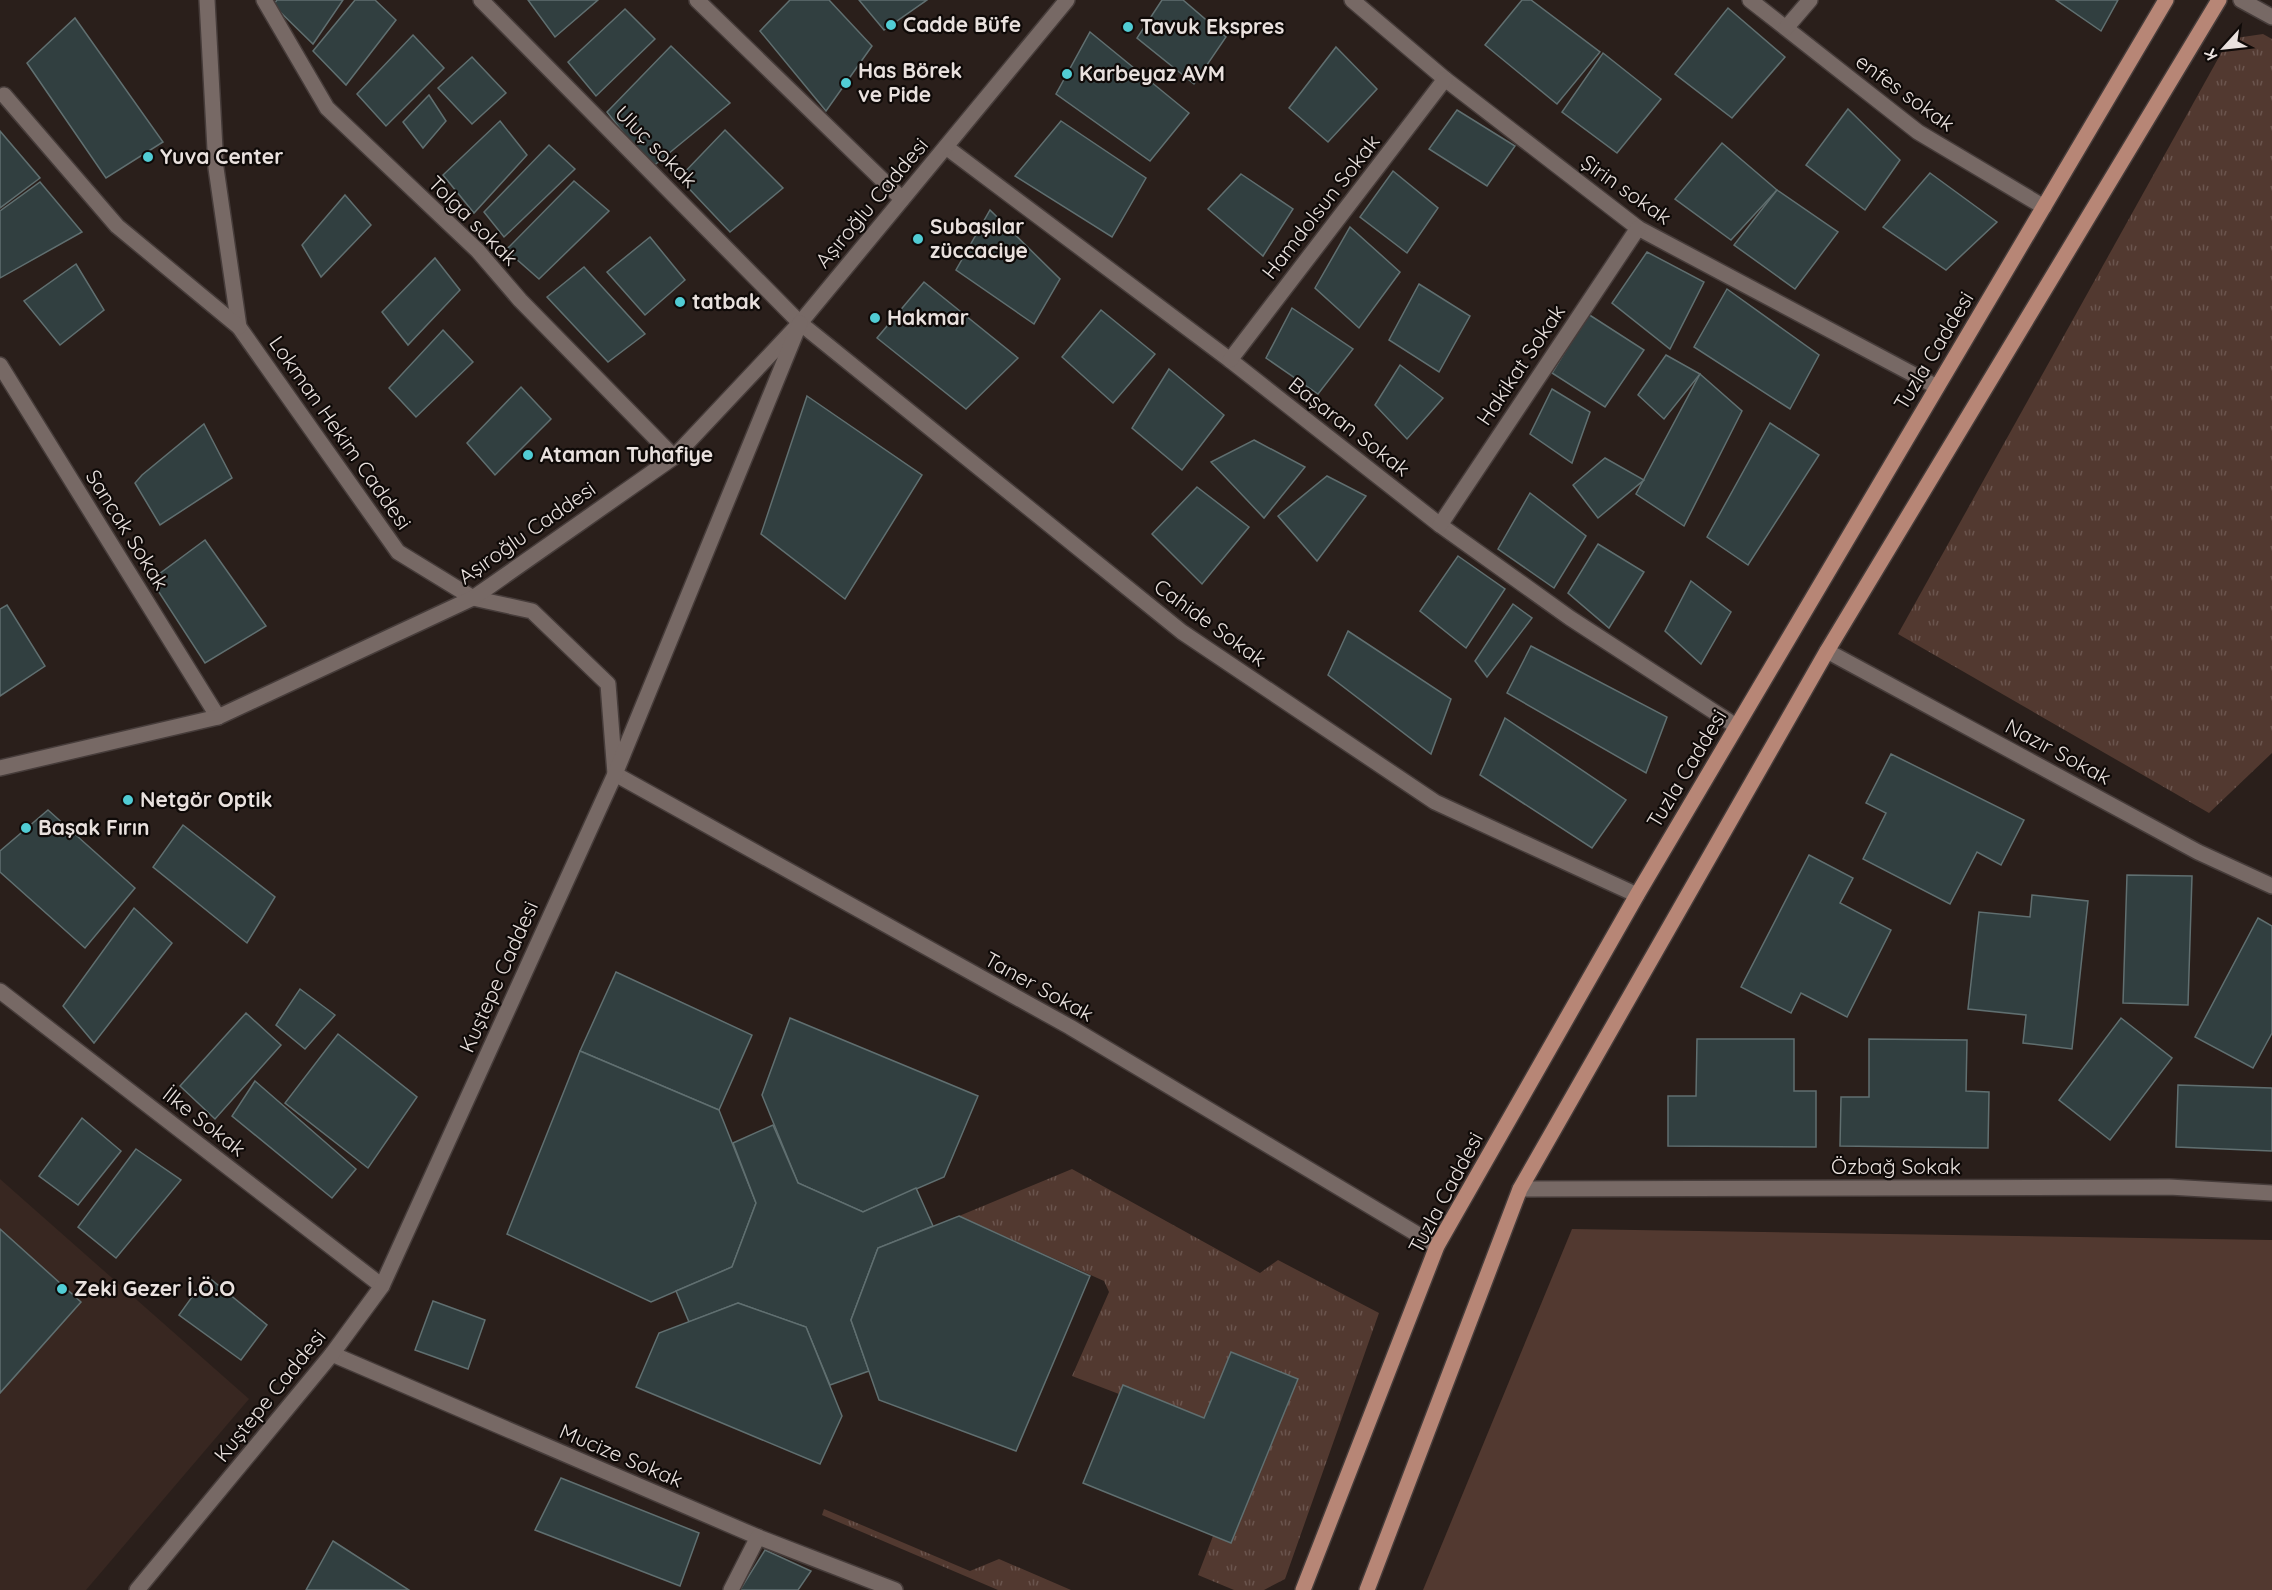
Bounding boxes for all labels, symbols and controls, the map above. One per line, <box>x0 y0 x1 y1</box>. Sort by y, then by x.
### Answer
place label: Cadde Büfe <box>903 11 1021 37</box>
place label: Tavuk Ekspres <box>1140 13 1284 39</box>
marker: Cadde Büfe <box>884 18 898 32</box>
north arrow <box>2194 18 2254 78</box>
marker: Tavuk Ekspres <box>1121 20 1135 34</box>
text: K <box>2199 46 2222 64</box>
street label: enfes sokak <box>1851 48 1960 137</box>
place label: Has Börek ve Pide <box>858 57 962 107</box>
place label: Karbeyaz AVM <box>1079 60 1225 86</box>
marker: Karbeyaz AVM <box>1060 67 1074 81</box>
marker: Has Börek ve Pide <box>839 76 853 90</box>
street label: Uluç sokak <box>610 100 703 193</box>
street label: Hamdolsun Sokak <box>1256 129 1385 284</box>
street label: Aşıroğlu Caddesi <box>809 132 933 273</box>
place label: Yuva Center <box>160 143 283 169</box>
street label: Şirin sokak <box>1576 149 1677 230</box>
marker: Yuva Center <box>141 150 155 164</box>
street label: Tolga sokak <box>423 170 524 271</box>
place label: Subaşılar züccaciye <box>930 213 1028 263</box>
marker: Subaşılar züccaciye <box>911 232 925 246</box>
street label: Tuzla Caddesi <box>1888 287 1979 414</box>
place label: tatbak <box>692 288 761 314</box>
marker: tatbak <box>673 295 687 309</box>
street label: Hakikat Sokak <box>1470 299 1570 430</box>
place label: Hakmar <box>887 304 969 330</box>
marker: Hakmar <box>868 311 882 325</box>
street label: Lokman Hekim Caddesi <box>264 331 418 534</box>
street label: Başaran Sokak <box>1284 371 1416 482</box>
place label: Ataman Tuhafiye <box>540 441 713 467</box>
marker: Ataman Tuhafiye <box>521 448 535 462</box>
street label: Sancak Sokak <box>81 465 175 594</box>
street label: Aşıroğlu Caddesi <box>453 475 600 589</box>
street label: Cahide Sokak <box>1149 573 1272 672</box>
street label: Tuzla Caddesi <box>1641 705 1732 832</box>
street label: Nazır Sokak <box>2001 712 2116 790</box>
place label: Netgör Optik <box>140 786 272 812</box>
marker: Netgör Optik <box>121 793 135 807</box>
place label: Başak Fırın <box>38 814 149 840</box>
marker: Başak Fırın <box>19 821 33 835</box>
street label: Kuştepe Caddesi <box>453 897 543 1056</box>
street label: Taner Sokak <box>980 945 1099 1027</box>
street label: İlke Sokak <box>158 1081 251 1162</box>
street label: Tuzla Caddesi <box>1402 1127 1488 1258</box>
street label: Özbağ Sokak <box>1831 1153 1961 1179</box>
place label: Zeki Gezer İ.Ö.O <box>74 1275 235 1301</box>
marker: Zeki Gezer İ.Ö.O <box>55 1282 69 1296</box>
street label: Kuştepe Caddesi <box>208 1324 331 1467</box>
street label: Mucize Sokak <box>556 1417 687 1493</box>

